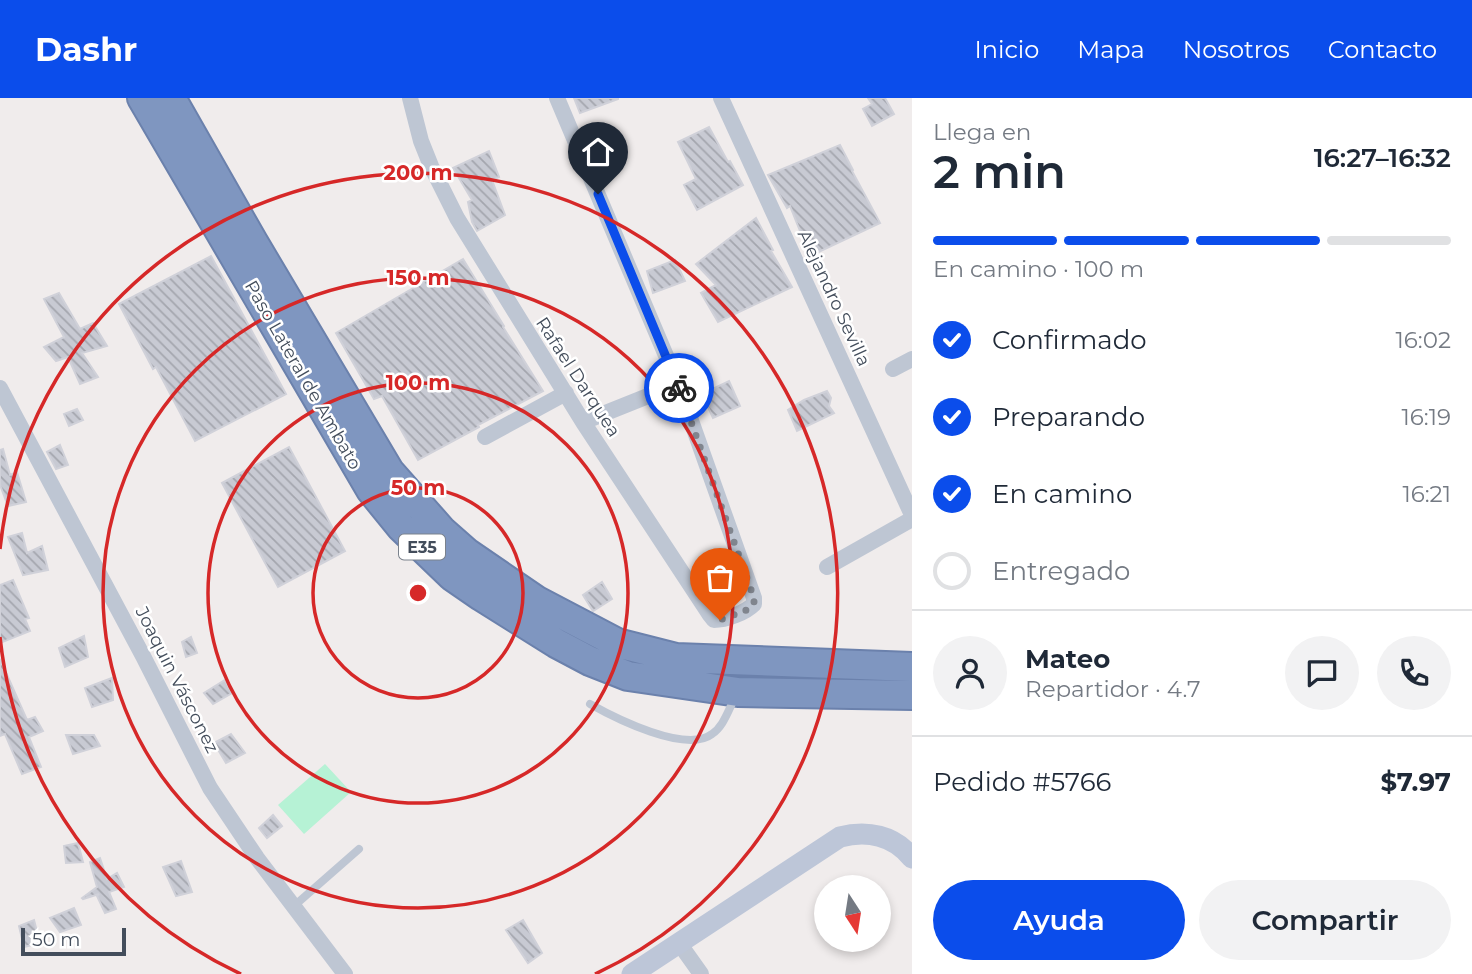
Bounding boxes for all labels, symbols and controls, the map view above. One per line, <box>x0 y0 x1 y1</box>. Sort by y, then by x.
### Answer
text: Dashr <box>35 29 137 69</box>
text: Inicio <box>974 35 1039 64</box>
text: Mapa <box>1077 35 1145 64</box>
text: Nosotros <box>1183 35 1290 64</box>
text: Contacto <box>1328 35 1437 64</box>
text: Llega en <box>933 118 1031 146</box>
pin <box>568 122 628 194</box>
icon: home <box>579 133 617 171</box>
text: 16:27–16:32 <box>1314 142 1451 174</box>
text: 2 min <box>933 143 1066 200</box>
text: 200 m <box>384 160 452 185</box>
street label: Alejandro Sevilla <box>793 226 875 370</box>
text: En camino · 100 m <box>933 255 1144 283</box>
text: 150 m <box>387 265 449 290</box>
street label: Paso Lateral de Ambato <box>240 277 366 473</box>
street label: Rafael Darquea <box>531 313 625 441</box>
icon: check <box>933 321 971 359</box>
text: Confirmado <box>992 324 1147 356</box>
text: 16:02 <box>1396 326 1451 354</box>
courier <box>644 353 714 423</box>
icon: bike <box>660 369 698 407</box>
text: 100 m <box>386 370 450 395</box>
icon: check <box>933 398 971 436</box>
text: Preparando <box>992 401 1145 433</box>
text: 16:19 <box>1402 403 1451 431</box>
text: 50 m <box>391 475 445 500</box>
icon: check <box>933 475 971 513</box>
text: En camino <box>992 478 1132 510</box>
text: 16:21 <box>1402 480 1451 508</box>
road number: E35 <box>399 534 445 560</box>
pin <box>690 548 750 620</box>
text: Entregado <box>992 555 1130 587</box>
icon: bag <box>701 559 739 597</box>
centre of rings <box>406 581 430 605</box>
street label: Joaquin Vásconez <box>130 602 223 757</box>
button: person <box>933 636 1007 710</box>
button: chat <box>1285 636 1359 710</box>
button: phone <box>1377 636 1451 710</box>
text: Mateo <box>1025 643 1110 675</box>
text: Repartidor · 4.7 <box>1025 675 1201 703</box>
text: Pedido #5766 <box>933 766 1111 798</box>
text: $7.97 <box>1380 766 1451 798</box>
north arrow <box>814 875 891 952</box>
map controls <box>814 875 891 952</box>
button: Ayuda <box>933 880 1185 960</box>
button: Compartir <box>1199 880 1451 960</box>
scale bar <box>21 925 126 957</box>
text: 50 m <box>32 928 80 951</box>

